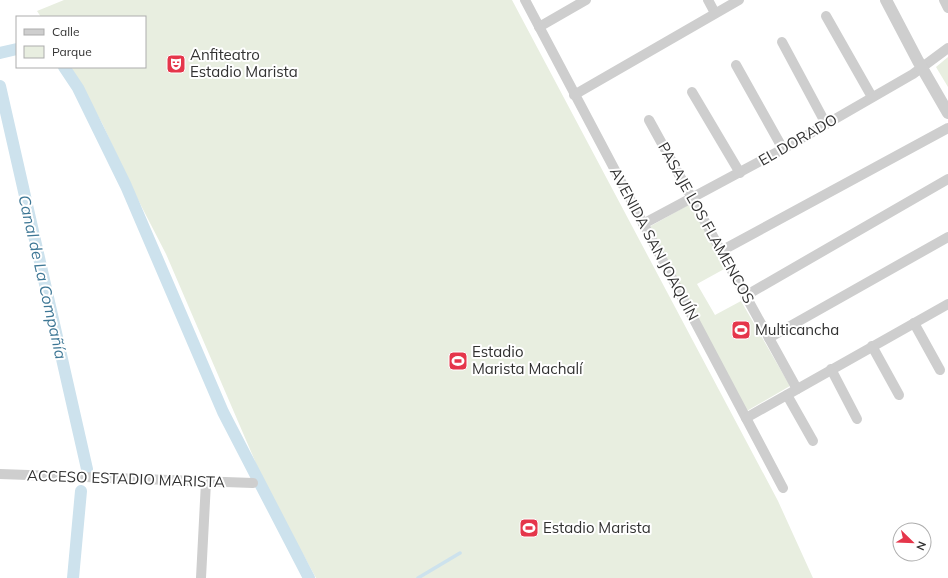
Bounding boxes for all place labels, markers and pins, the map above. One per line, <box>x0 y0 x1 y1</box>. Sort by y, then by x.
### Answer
place label: Anfiteatro Estadio Marista <box>190 45 298 81</box>
theatre icon: Anfiteatro Estadio Marista <box>165 53 187 75</box>
sports icon: Multicancha <box>730 319 752 341</box>
place label: Multicancha <box>755 320 839 339</box>
place label: Estadio Marista Machalí <box>472 342 584 378</box>
sports icon: Estadio Marista Machalí <box>447 350 469 372</box>
sports icon: Estadio Marista <box>518 517 540 539</box>
place label: Estadio Marista <box>543 518 651 537</box>

